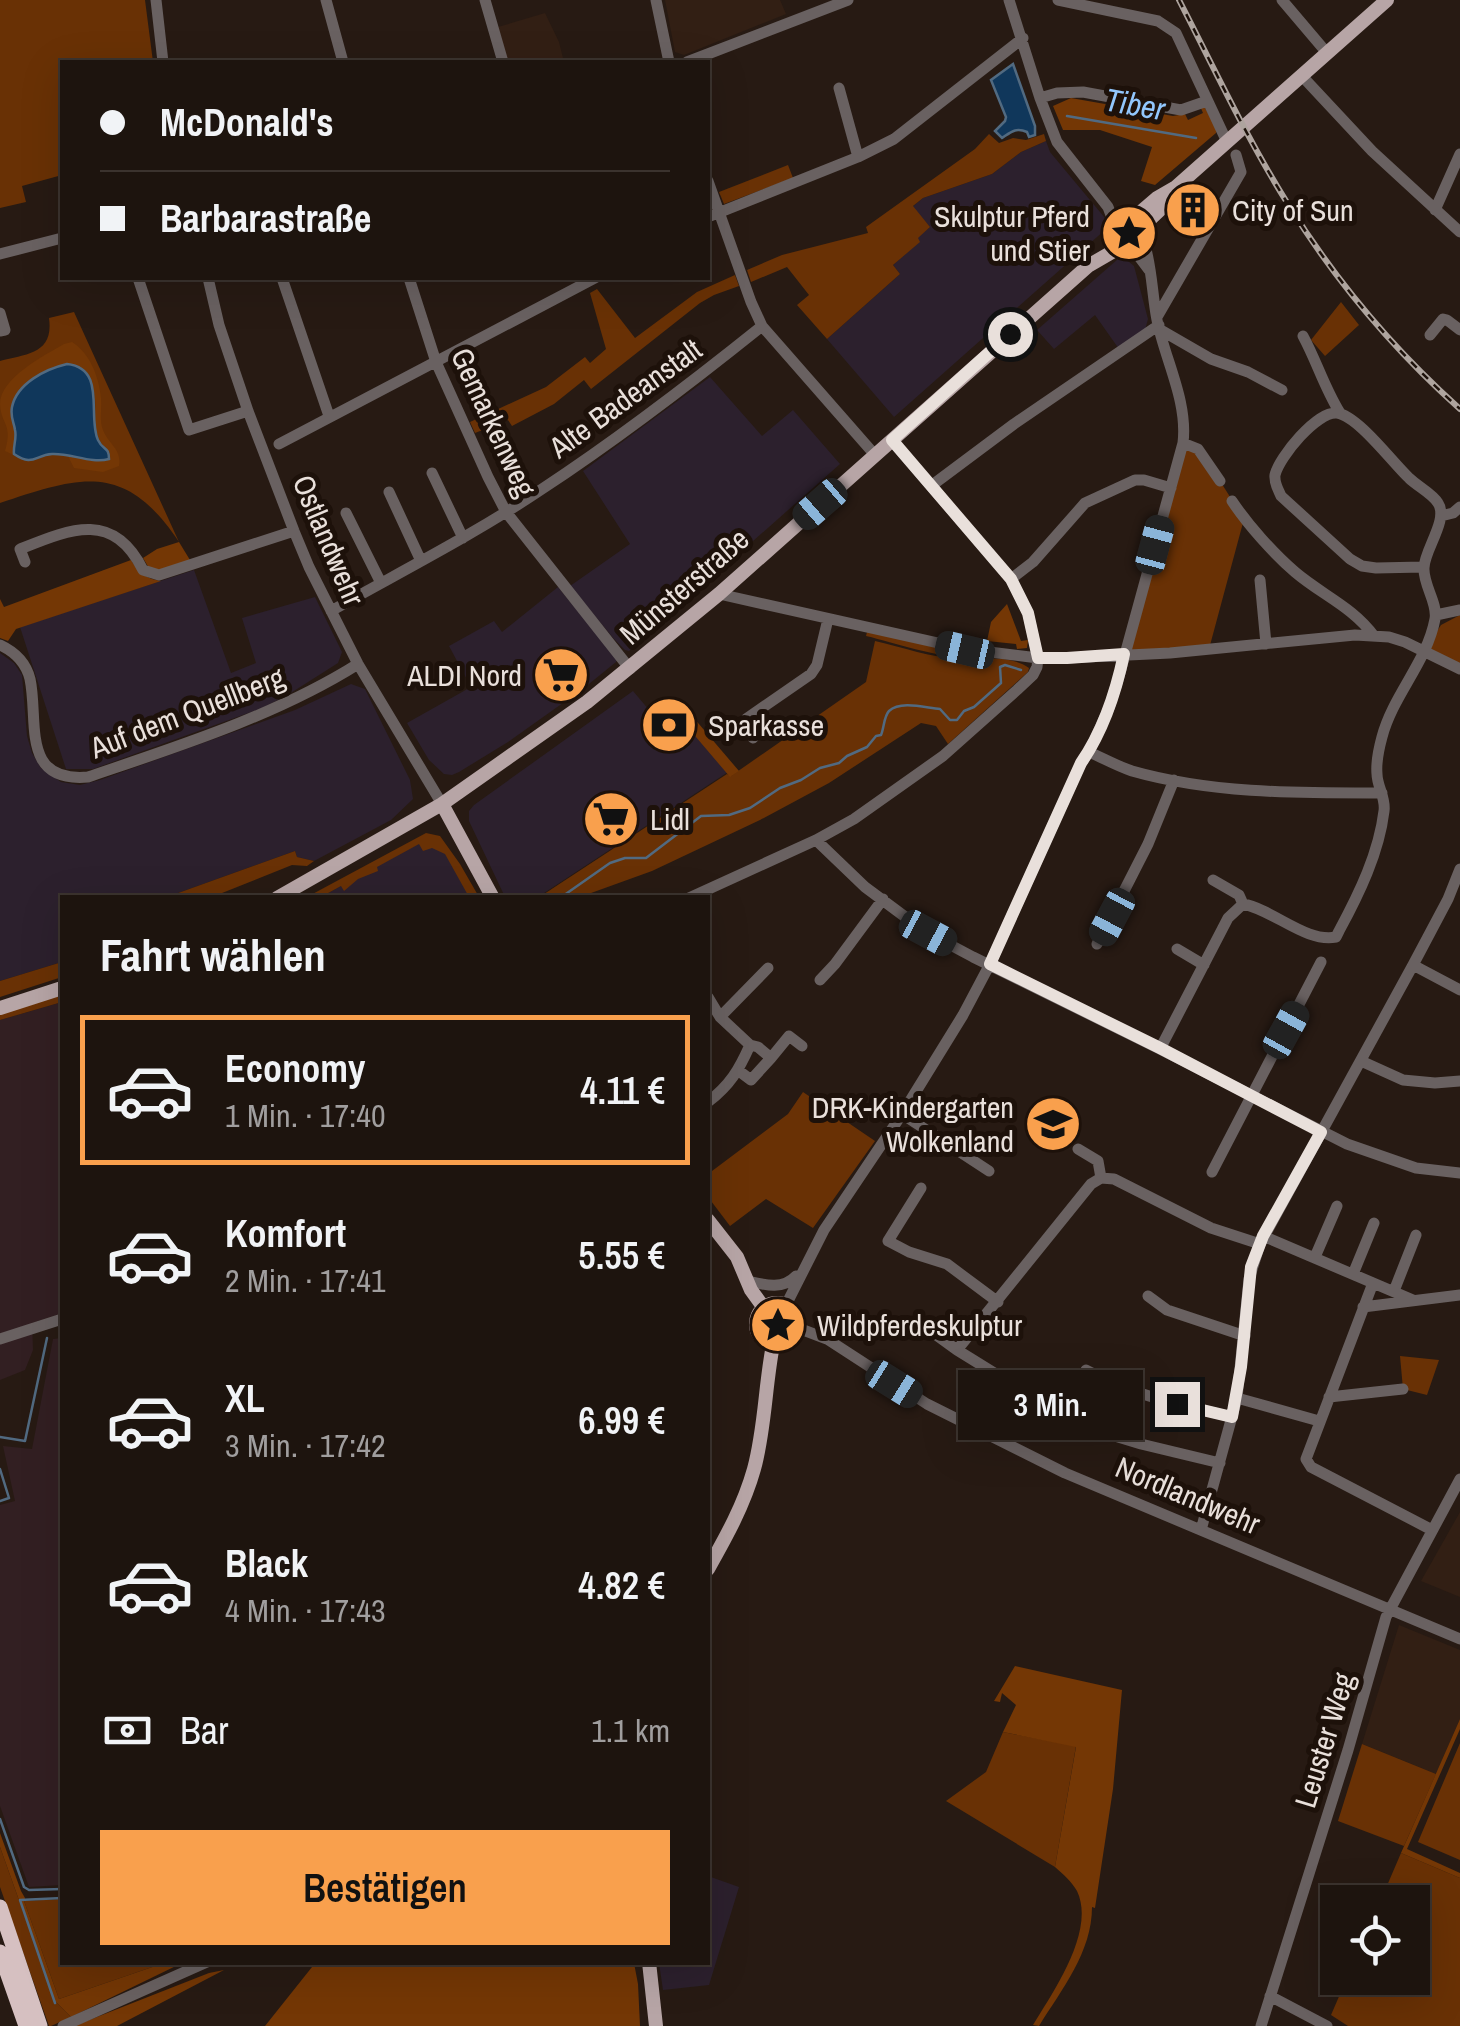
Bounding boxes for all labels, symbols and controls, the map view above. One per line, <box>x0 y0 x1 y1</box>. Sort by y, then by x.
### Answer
water label: Tiber <box>1102 78 1170 131</box>
text: McDonald's <box>160 97 334 148</box>
building icon: City of Sun <box>1163 180 1223 240</box>
place label: City of Sun <box>1232 190 1354 230</box>
text: Barbarastraße <box>160 193 371 244</box>
place label: Skulptur Pferd und Stier <box>934 196 1091 270</box>
place icon: Skulptur Pferd und Stier <box>1099 203 1159 263</box>
route start <box>988 312 1033 357</box>
street label: Alte Badeanstalt <box>540 329 709 467</box>
street label: Gemarkenweg <box>442 341 546 503</box>
street label: Ostlandwehr <box>284 469 375 612</box>
car <box>788 473 852 535</box>
car <box>1133 512 1177 578</box>
street label: Münsterstraße <box>611 519 757 653</box>
car <box>932 629 998 671</box>
supermarket icon: ALDI Nord <box>531 645 591 705</box>
place label: ALDI Nord <box>406 655 522 695</box>
street label: Auf dem Quellberg <box>83 656 290 768</box>
bank icon: Sparkasse <box>639 695 699 755</box>
place label: Sparkasse <box>708 705 824 745</box>
supermarket icon: Lidl <box>581 789 641 849</box>
place label: Lidl <box>650 799 690 839</box>
car <box>1085 883 1139 951</box>
car <box>894 906 962 960</box>
text: Fahrt wählen <box>100 924 326 985</box>
car <box>1258 996 1314 1064</box>
text: Economy <box>225 1043 365 1094</box>
icon: car <box>105 1045 195 1135</box>
text: 4.11 € <box>580 1065 665 1116</box>
place label: DRK-Kindergarten Wolkenland <box>812 1087 1014 1161</box>
text: 1 Min. · 17:40 <box>225 1094 385 1137</box>
school or university icon: DRK-Kindergarten Wolkenland <box>1023 1094 1083 1154</box>
text: Komfort <box>225 1208 346 1259</box>
icon: car <box>105 1210 195 1300</box>
text: 5.55 € <box>578 1230 665 1281</box>
text: 2 Min. · 17:41 <box>225 1259 385 1302</box>
place icon: Wildpferdeskulptur <box>748 1295 808 1355</box>
place label: Wildpferdeskulptur <box>817 1305 1023 1345</box>
car <box>861 1355 927 1413</box>
callout: 3 Min. <box>957 1369 1142 1439</box>
text: XL <box>225 1373 265 1424</box>
icon: car <box>105 1375 195 1465</box>
route end <box>1155 1382 1200 1427</box>
text: 3 Min. <box>1014 1383 1087 1426</box>
text: 6.99 € <box>578 1395 665 1446</box>
text: 3 Min. · 17:42 <box>225 1424 385 1467</box>
street label: Nordlandwehr <box>1110 1447 1267 1544</box>
text: Black <box>225 1538 308 1589</box>
icon: car <box>105 1540 195 1630</box>
text: 4.82 € <box>578 1560 665 1611</box>
text: 4 Min. · 17:43 <box>225 1589 385 1632</box>
street label: Leuster Weg <box>1285 1667 1364 1812</box>
icon: cash <box>100 1703 155 1758</box>
text: Bar <box>180 1705 229 1756</box>
text: 1.1 km <box>591 1709 670 1752</box>
button: Bestätigen <box>100 1830 670 1945</box>
map controls <box>1320 1885 1430 1995</box>
button: locate <box>1320 1885 1430 1995</box>

